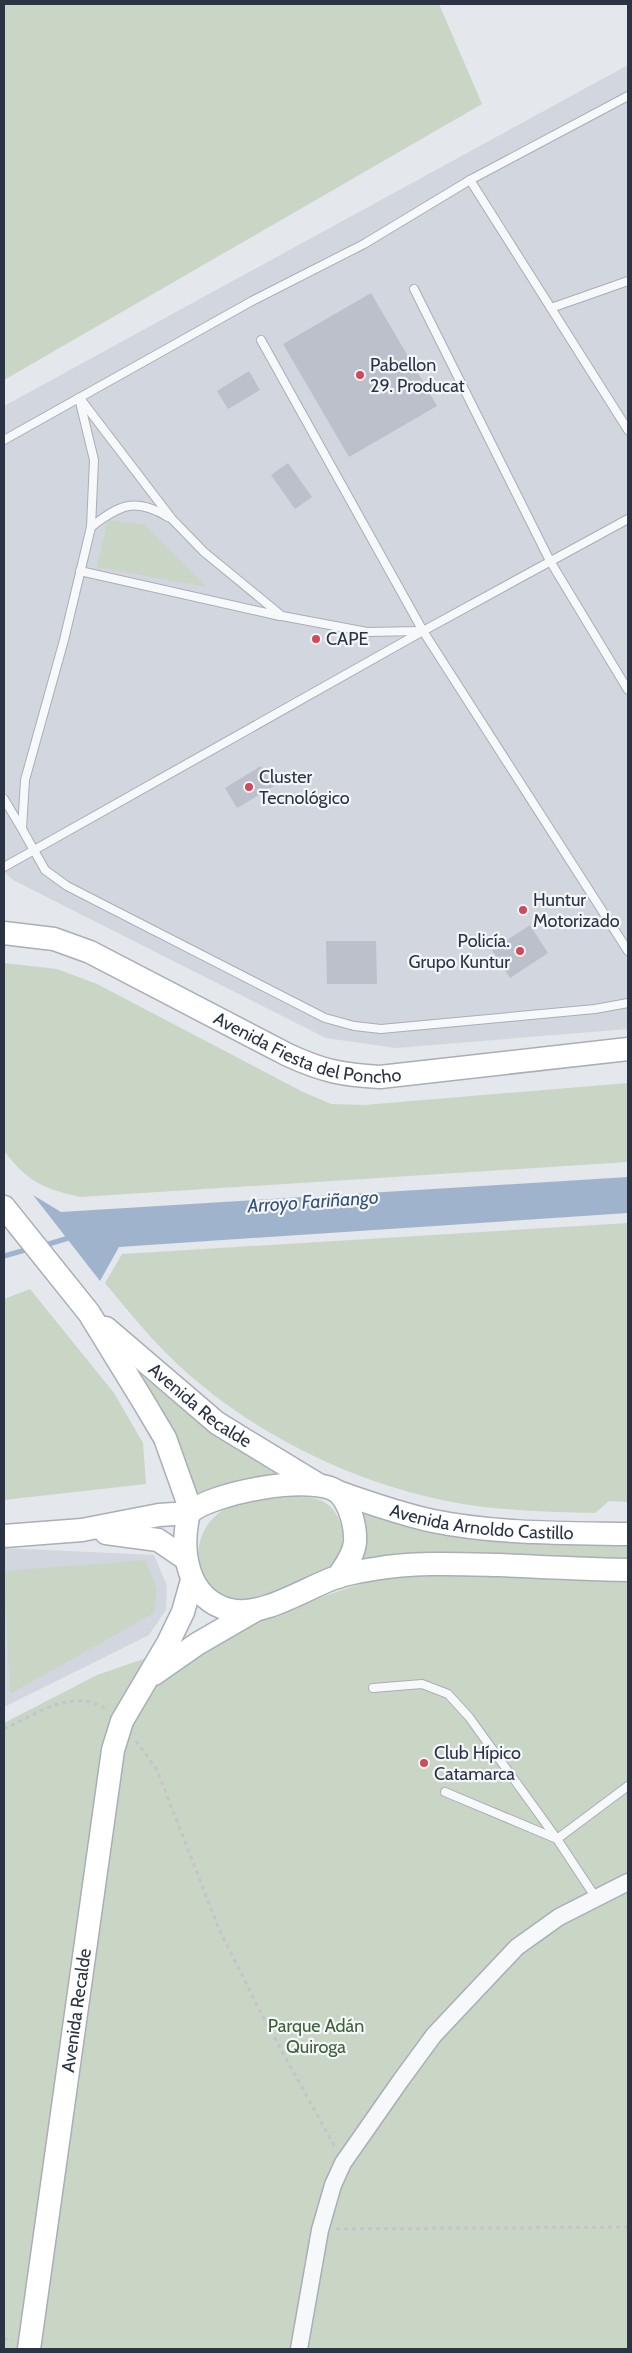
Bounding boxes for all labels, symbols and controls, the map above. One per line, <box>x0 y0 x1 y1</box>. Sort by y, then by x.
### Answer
place label: Pabellon 29. Producat <box>370 354 465 397</box>
marker: Pabellon 29. Producat <box>354 369 366 381</box>
place label: CAPE <box>326 628 368 650</box>
marker: CAPE <box>310 633 322 645</box>
place label: Cluster Tecnológico <box>259 766 350 809</box>
marker: Cluster Tecnológico <box>243 781 255 793</box>
place label: Huntur Motorizado <box>533 889 620 932</box>
marker: Huntur Motorizado <box>517 904 529 916</box>
place label: Policía. Grupo Kuntur <box>409 930 510 973</box>
marker: Policía. Grupo Kuntur <box>514 945 526 957</box>
street label: Avenida Fiesta del Poncho <box>210 1007 403 1088</box>
water label: Arroyo Fariñango <box>246 1185 380 1218</box>
street label: Avenida Recalde <box>144 1358 255 1452</box>
street label: Avenida Arnoldo Castillo <box>387 1499 574 1544</box>
place label: Club Hípico Catamarca <box>434 1742 521 1785</box>
marker: Club Hípico Catamarca <box>418 1757 430 1769</box>
street label: Avenida Recalde <box>57 1947 96 2074</box>
park label: Parque Adán Quiroga <box>268 2015 364 2058</box>

